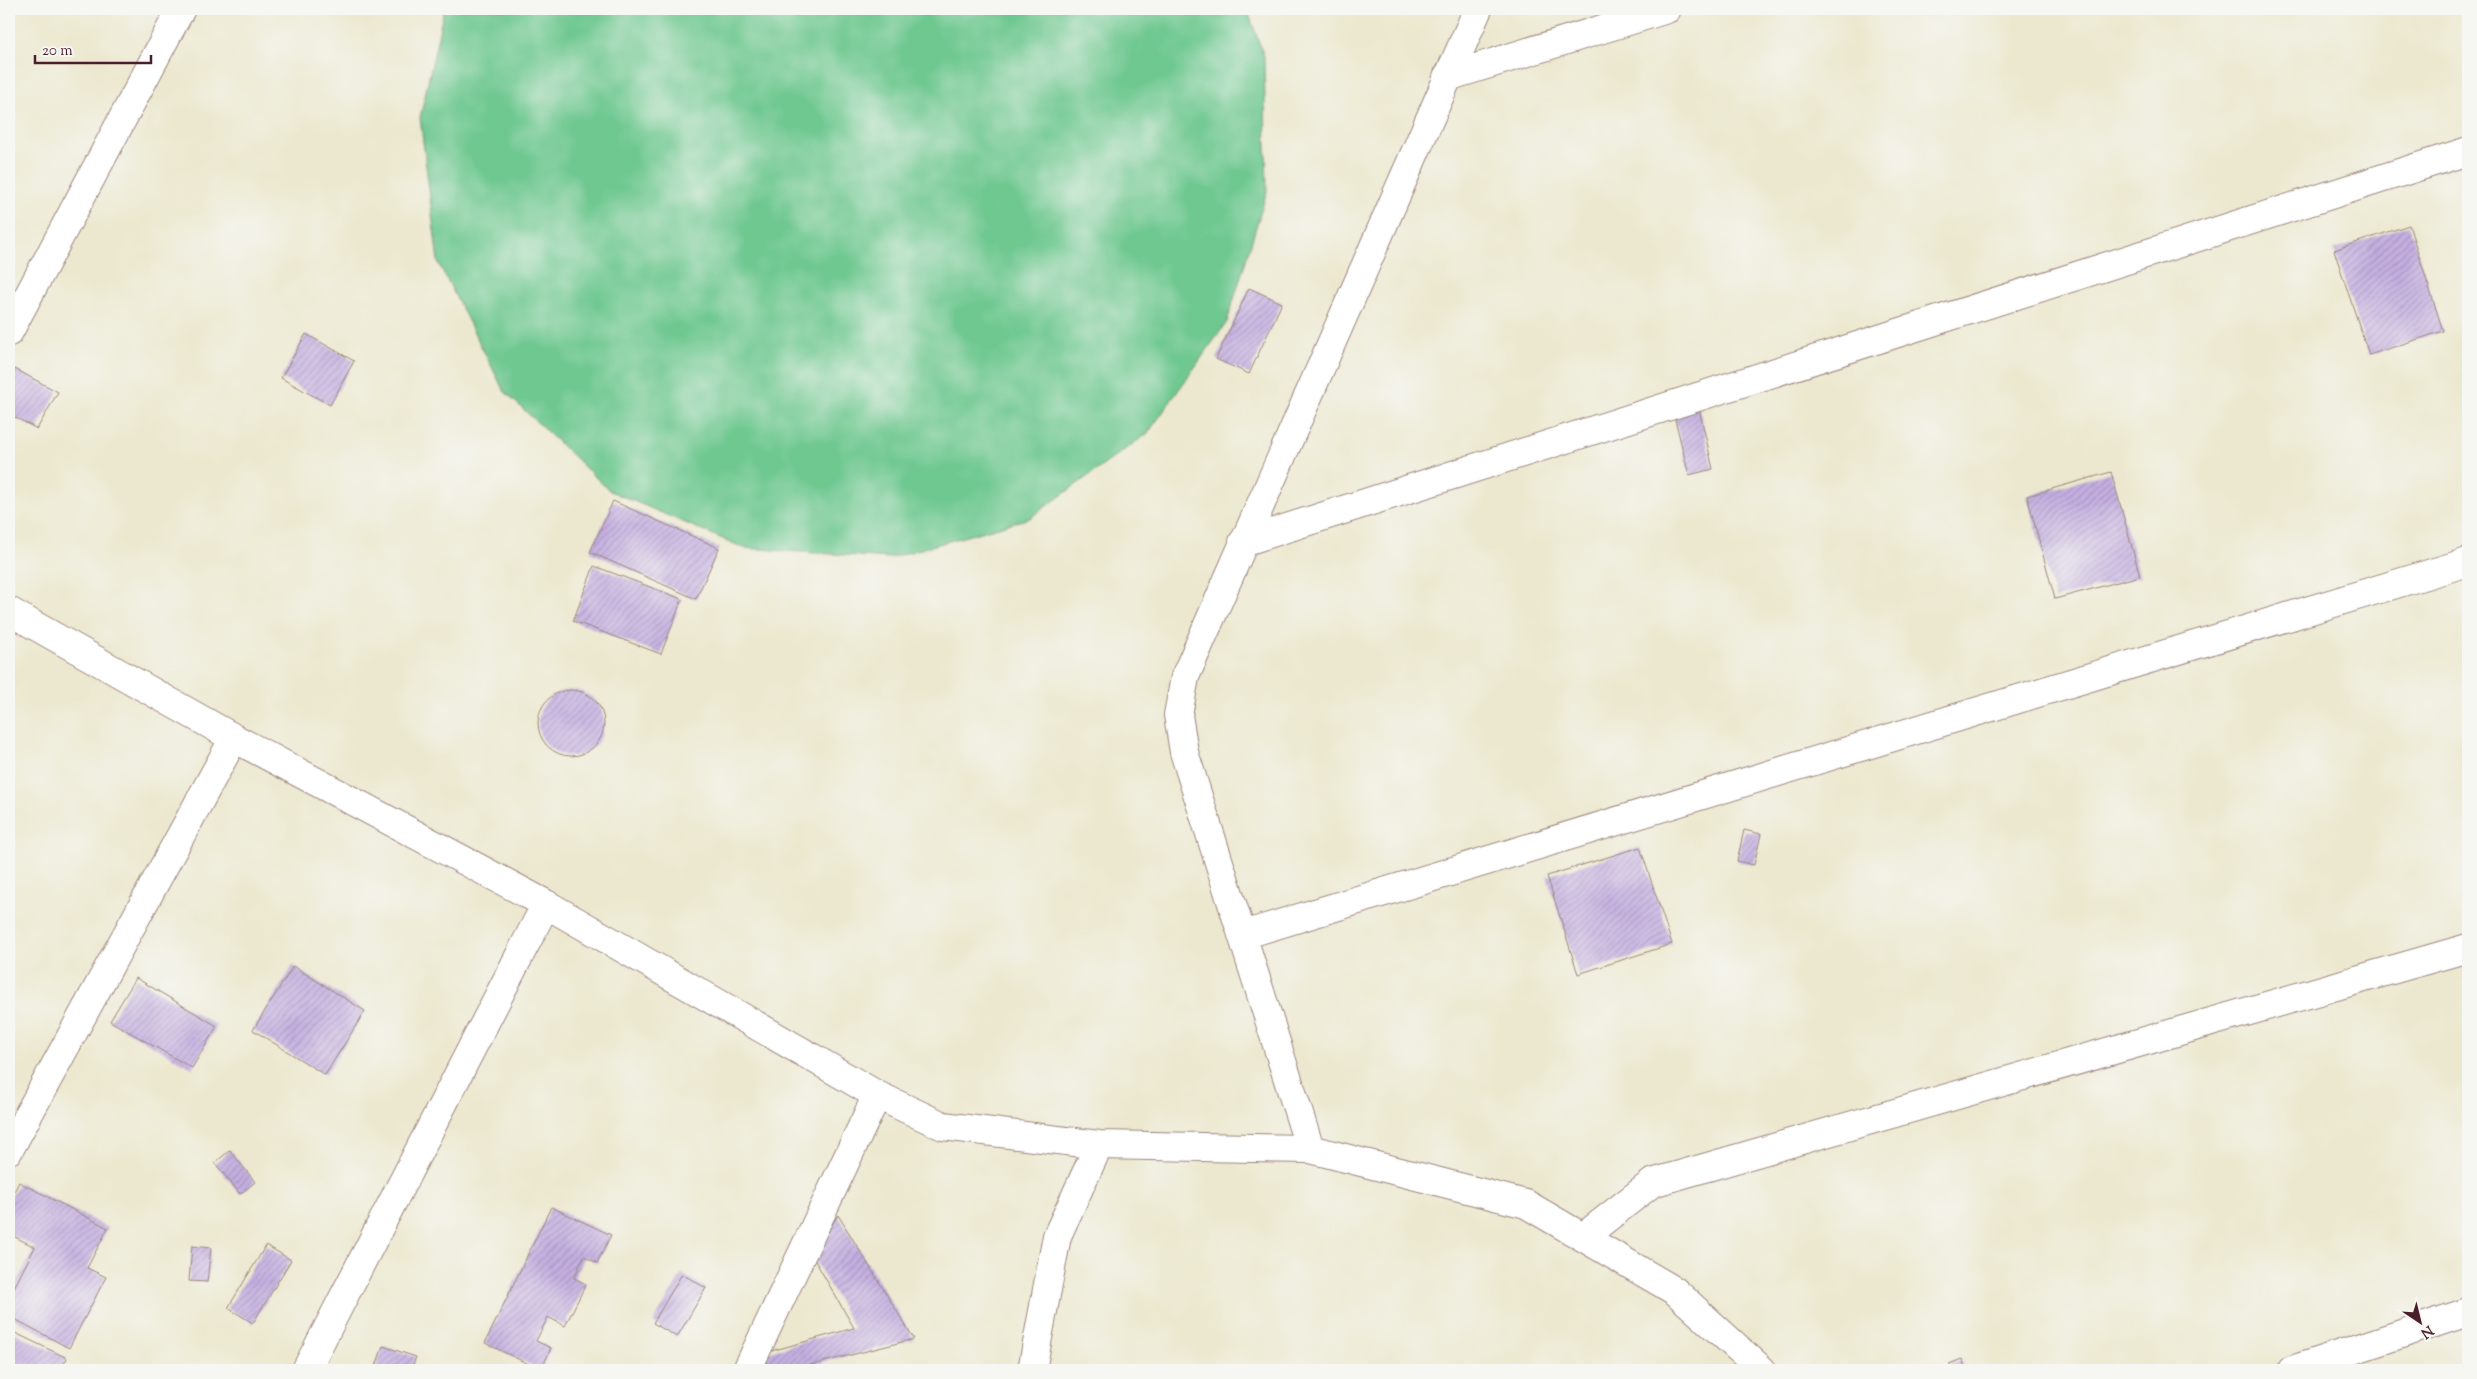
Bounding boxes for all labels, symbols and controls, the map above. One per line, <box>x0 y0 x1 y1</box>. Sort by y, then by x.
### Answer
scale bar <box>35 32 151 64</box>
text: 20 m <box>42 41 73 62</box>
north arrow <box>2394 1296 2444 1346</box>
text: N <box>2416 1320 2437 1342</box>

